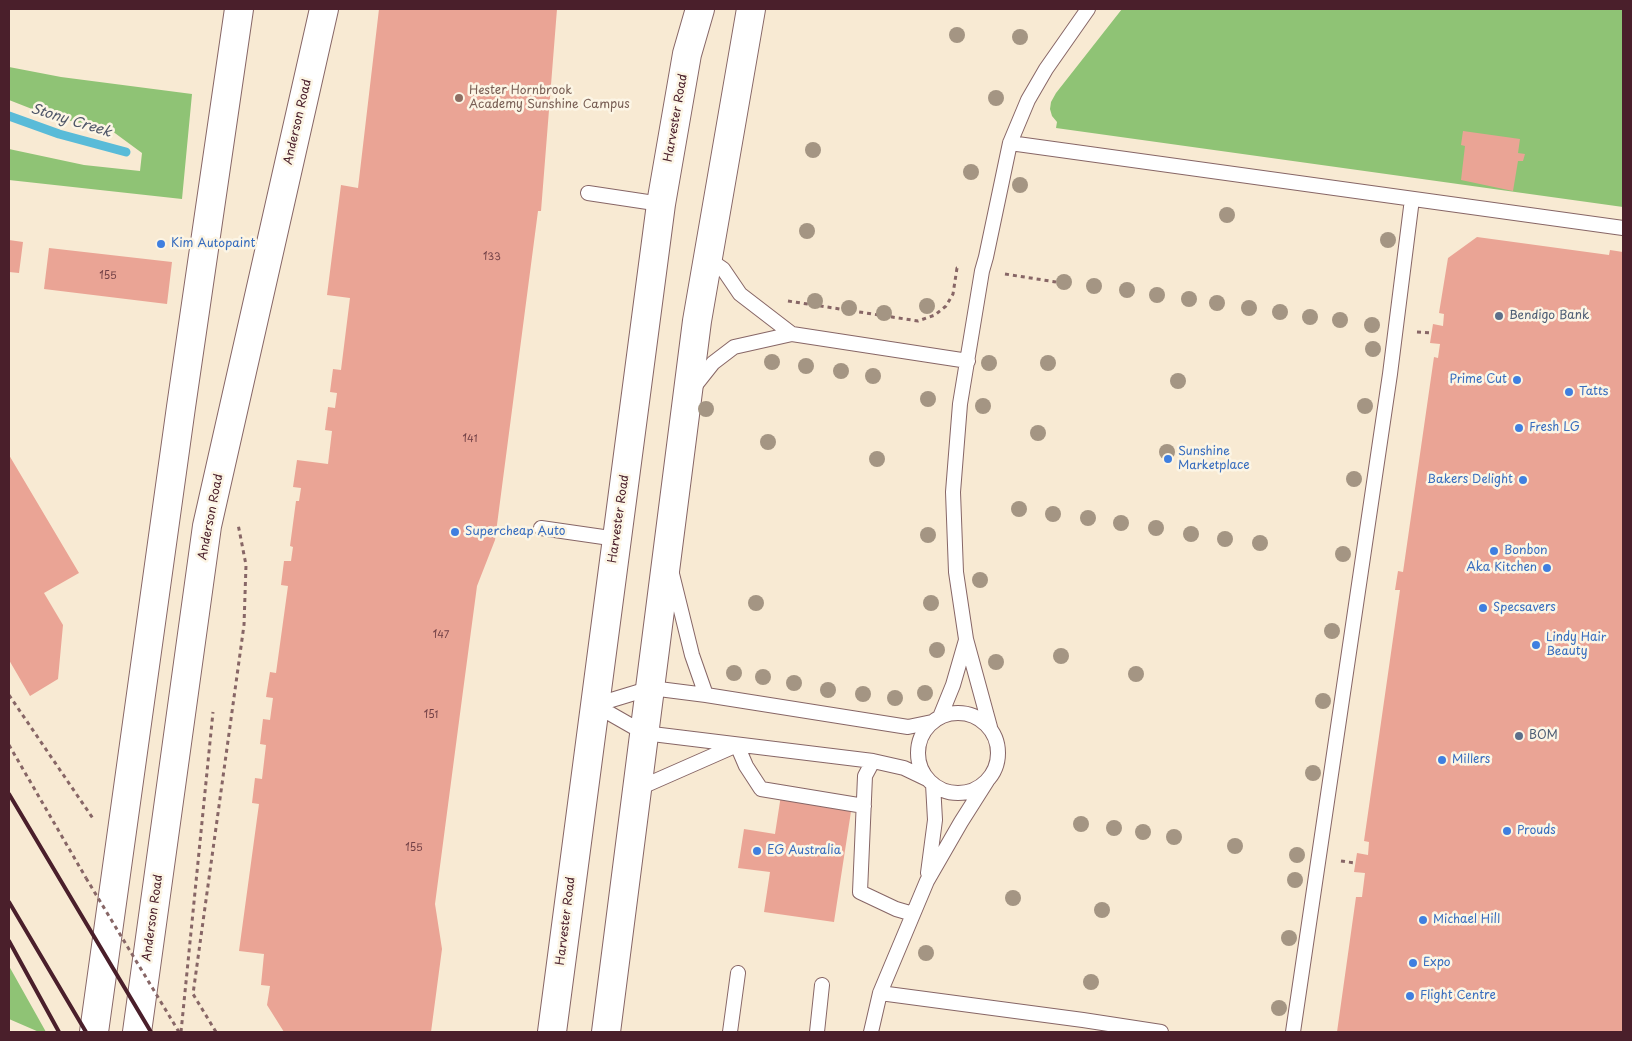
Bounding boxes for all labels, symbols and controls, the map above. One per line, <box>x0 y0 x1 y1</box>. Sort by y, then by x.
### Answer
street label: Harvester Road <box>661 73 691 163</box>
street label: Anderson Road <box>281 78 315 166</box>
place label: Hester Hornbrook Academy Sunshine Campus <box>469 84 630 112</box>
marker: Hester Hornbrook Academy Sunshine Campus <box>453 92 465 104</box>
water label: Stony Creek <box>29 101 113 141</box>
place label: Kim Autopaint <box>171 237 255 251</box>
marker: Kim Autopaint <box>155 238 167 250</box>
house number: 133 <box>483 251 501 263</box>
house number: 155 <box>99 270 117 282</box>
place label: Bendigo Bank <box>1509 309 1589 323</box>
marker: Bendigo Bank <box>1493 310 1505 322</box>
place label: Prime Cut <box>1449 373 1507 387</box>
marker: Prime Cut <box>1511 374 1523 386</box>
place label: Tatts <box>1579 385 1608 399</box>
marker: Tatts <box>1563 386 1575 398</box>
place label: Fresh LG <box>1529 421 1580 435</box>
marker: Fresh LG <box>1513 422 1525 434</box>
house number: 141 <box>463 433 477 445</box>
place label: Sunshine Marketplace <box>1178 445 1250 473</box>
marker: Sunshine Marketplace <box>1162 453 1174 465</box>
street label: Anderson Road <box>196 473 226 561</box>
place label: Bakers Delight <box>1427 473 1513 487</box>
street label: Harvester Road <box>606 474 632 564</box>
marker: Bakers Delight <box>1517 474 1529 486</box>
place label: Supercheap Auto <box>465 525 565 539</box>
marker: Supercheap Auto <box>449 526 461 538</box>
place label: Bonbon <box>1504 544 1548 558</box>
marker: Bonbon <box>1488 545 1500 557</box>
place label: Aka Kitchen <box>1466 561 1537 575</box>
marker: Aka Kitchen <box>1541 562 1553 574</box>
place label: Specsavers <box>1493 601 1556 615</box>
marker: Specsavers <box>1477 602 1489 614</box>
house number: 147 <box>433 629 449 641</box>
place label: Lindy Hair Beauty <box>1546 631 1606 659</box>
marker: Lindy Hair Beauty <box>1530 639 1542 651</box>
house number: 151 <box>424 709 438 721</box>
place label: BOM <box>1529 729 1558 743</box>
marker: BOM <box>1513 730 1525 742</box>
place label: Millers <box>1452 753 1490 767</box>
marker: Millers <box>1436 754 1448 766</box>
place label: Prouds <box>1517 824 1556 838</box>
marker: Prouds <box>1501 825 1513 837</box>
house number: 155 <box>405 842 423 854</box>
place label: EG Australia <box>767 844 841 858</box>
marker: EG Australia <box>751 845 763 857</box>
street label: Anderson Road <box>140 874 166 962</box>
street label: Harvester Road <box>553 876 579 966</box>
place label: Michael Hill <box>1433 913 1500 927</box>
marker: Michael Hill <box>1417 914 1429 926</box>
place label: Expo <box>1423 956 1451 970</box>
marker: Expo <box>1407 957 1419 969</box>
place label: Flight Centre <box>1420 989 1496 1003</box>
marker: Flight Centre <box>1404 990 1416 1002</box>

